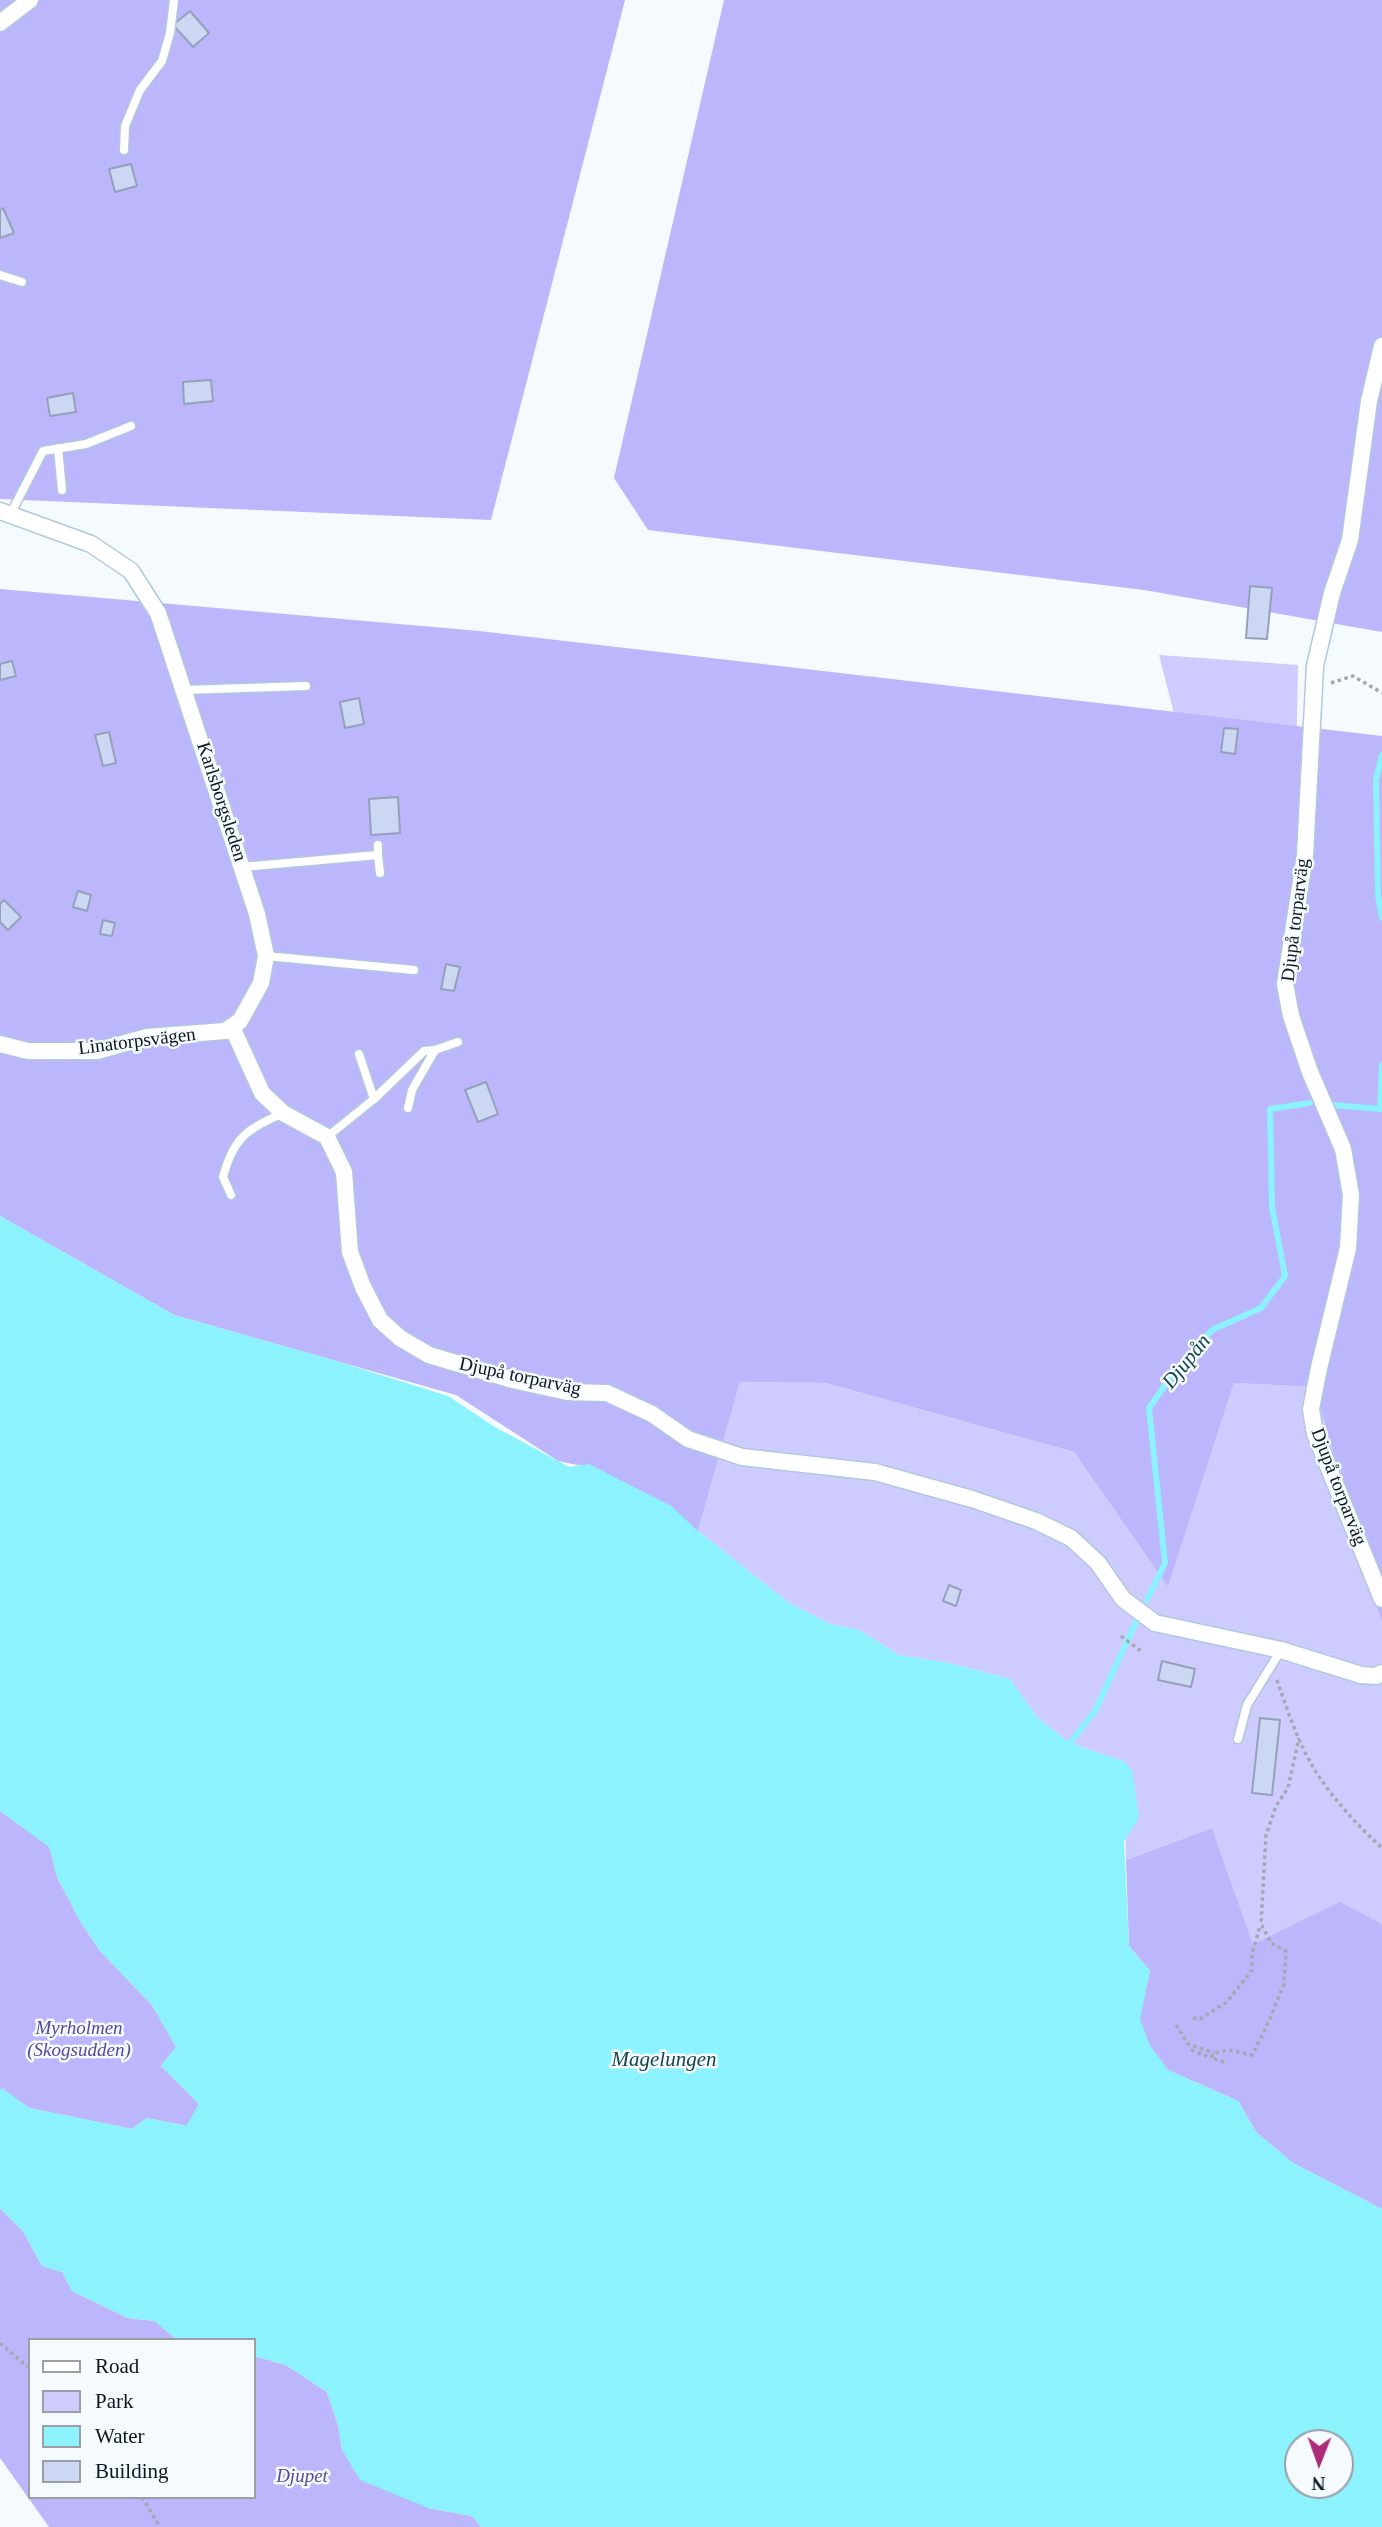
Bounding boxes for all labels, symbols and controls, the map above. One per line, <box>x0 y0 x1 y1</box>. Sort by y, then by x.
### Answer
street label: Karlsborgsleden <box>191 739 251 865</box>
street label: Djupå torparväg <box>1277 857 1315 983</box>
street label: Linatorpsvägen <box>77 1023 197 1061</box>
water label: Djupån <box>1157 1330 1217 1394</box>
street label: Djupå torparväg <box>457 1353 583 1401</box>
street label: Djupå torparväg <box>1305 1425 1371 1549</box>
park label: Myrholmen (Skogsudden) <box>27 2018 131 2062</box>
water label: Magelungen <box>612 2047 716 2073</box>
legend <box>28 2338 256 2499</box>
text: Road <box>95 2354 139 2378</box>
text: Park <box>95 2389 134 2413</box>
text: Water <box>95 2424 145 2448</box>
north arrow <box>1284 2429 1354 2499</box>
text: Building <box>95 2459 169 2483</box>
park label: Djupet <box>276 2466 328 2488</box>
text: N <box>1312 2473 1326 2494</box>

